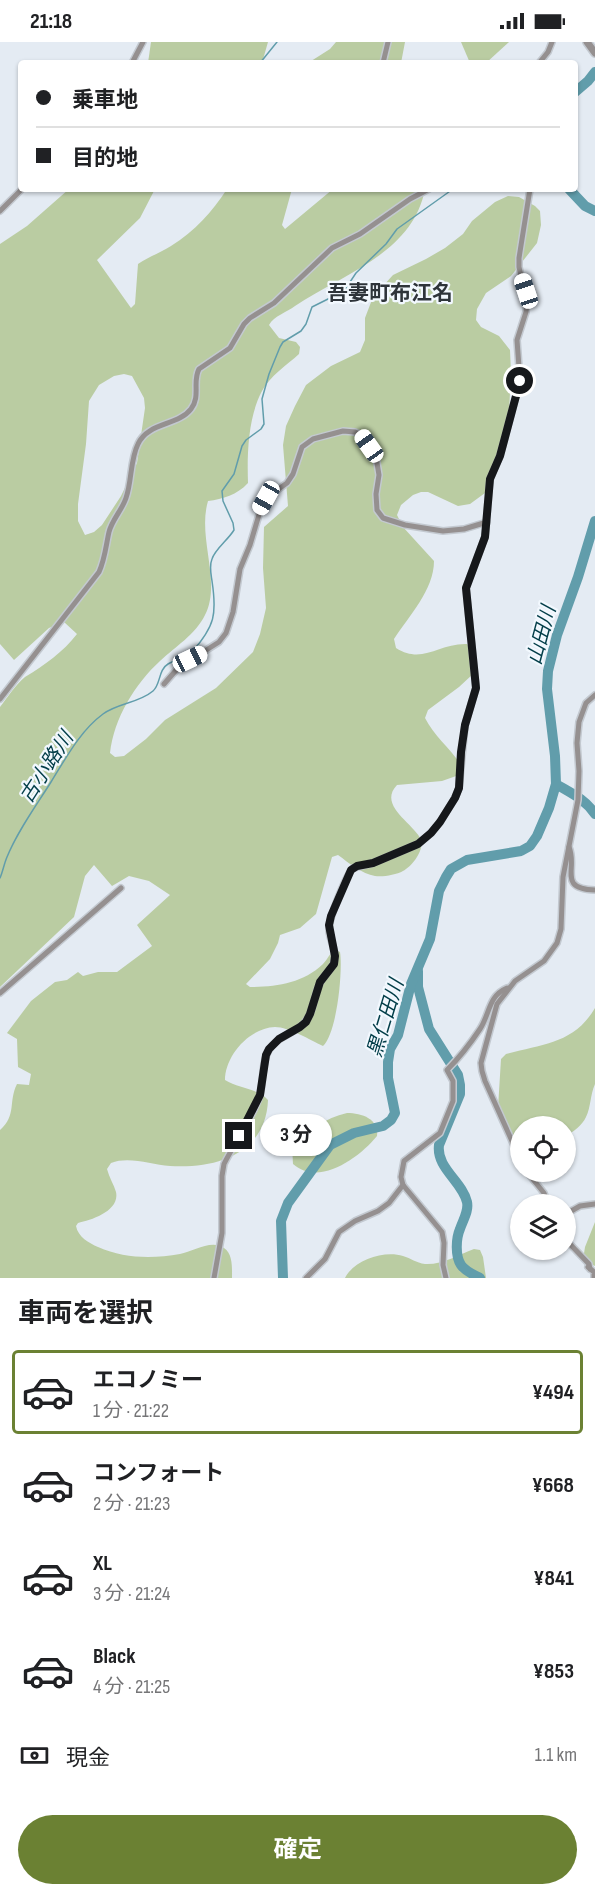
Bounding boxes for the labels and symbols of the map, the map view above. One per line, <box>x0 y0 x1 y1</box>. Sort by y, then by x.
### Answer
car <box>512 271 540 311</box>
district label: 吾妻町布江名 <box>327 281 453 306</box>
route start <box>506 367 533 394</box>
car <box>351 426 387 466</box>
car <box>249 478 283 518</box>
water label: 山田川 <box>523 601 562 667</box>
car <box>170 643 210 675</box>
water label: 古小路川 <box>15 726 80 808</box>
water label: 黒仁田川 <box>363 975 410 1060</box>
callout: 3 分 <box>260 1115 332 1157</box>
route end <box>225 1122 252 1149</box>

